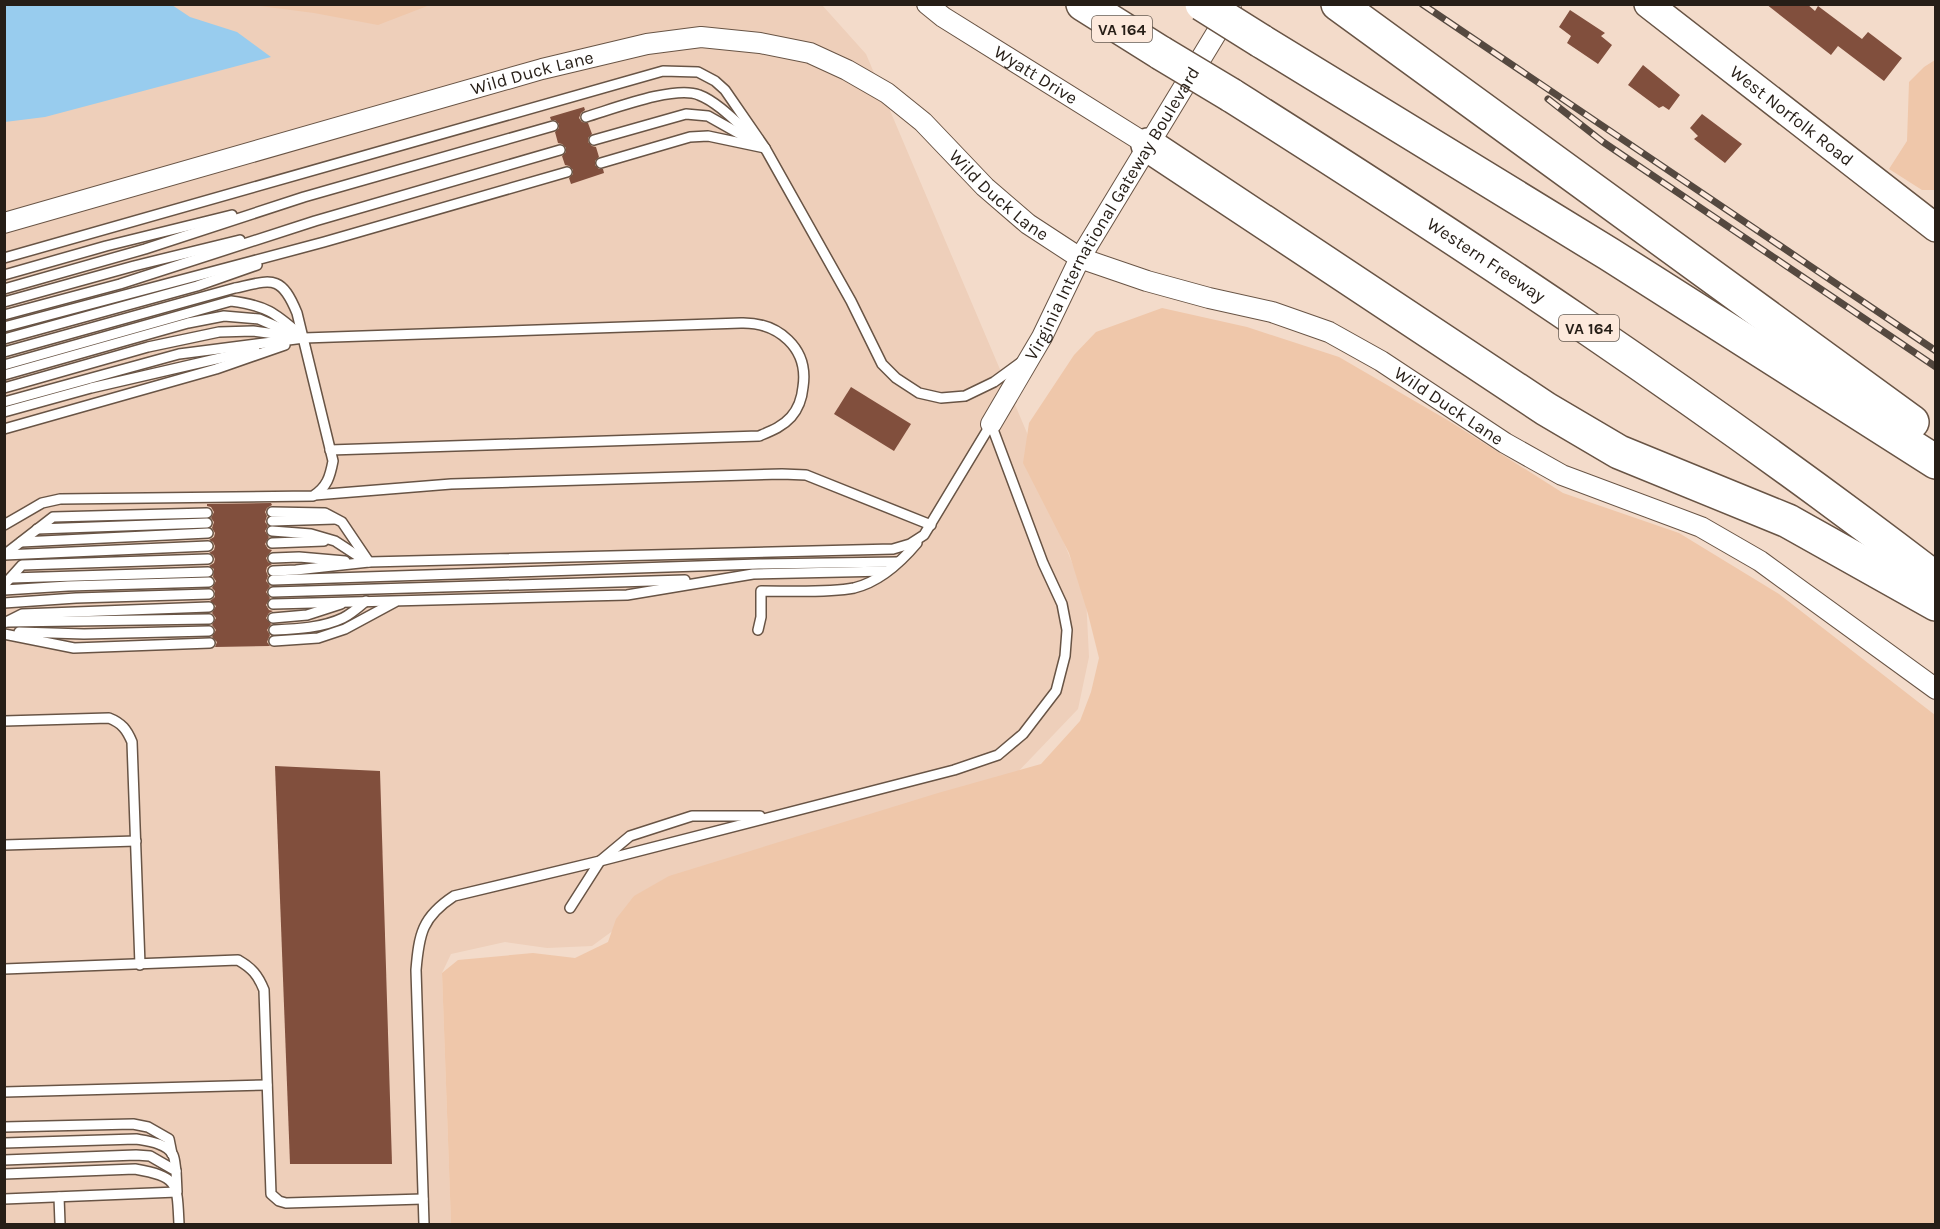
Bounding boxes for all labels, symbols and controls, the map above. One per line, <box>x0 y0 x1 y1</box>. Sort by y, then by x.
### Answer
road number: VA 164 <box>1092 16 1152 42</box>
street label: Wyatt Drive <box>990 41 1082 109</box>
street label: Wild Duck Lane <box>468 46 596 100</box>
street label: West Norfolk Road <box>1725 61 1858 171</box>
street label: Virginia International Gateway Boulevard <box>1020 63 1204 364</box>
street label: Wild Duck Lane <box>944 145 1053 245</box>
street label: Western Freeway <box>1423 213 1550 308</box>
road number: VA 164 <box>1559 315 1619 341</box>
street label: Wild Duck Lane <box>1390 362 1508 450</box>

